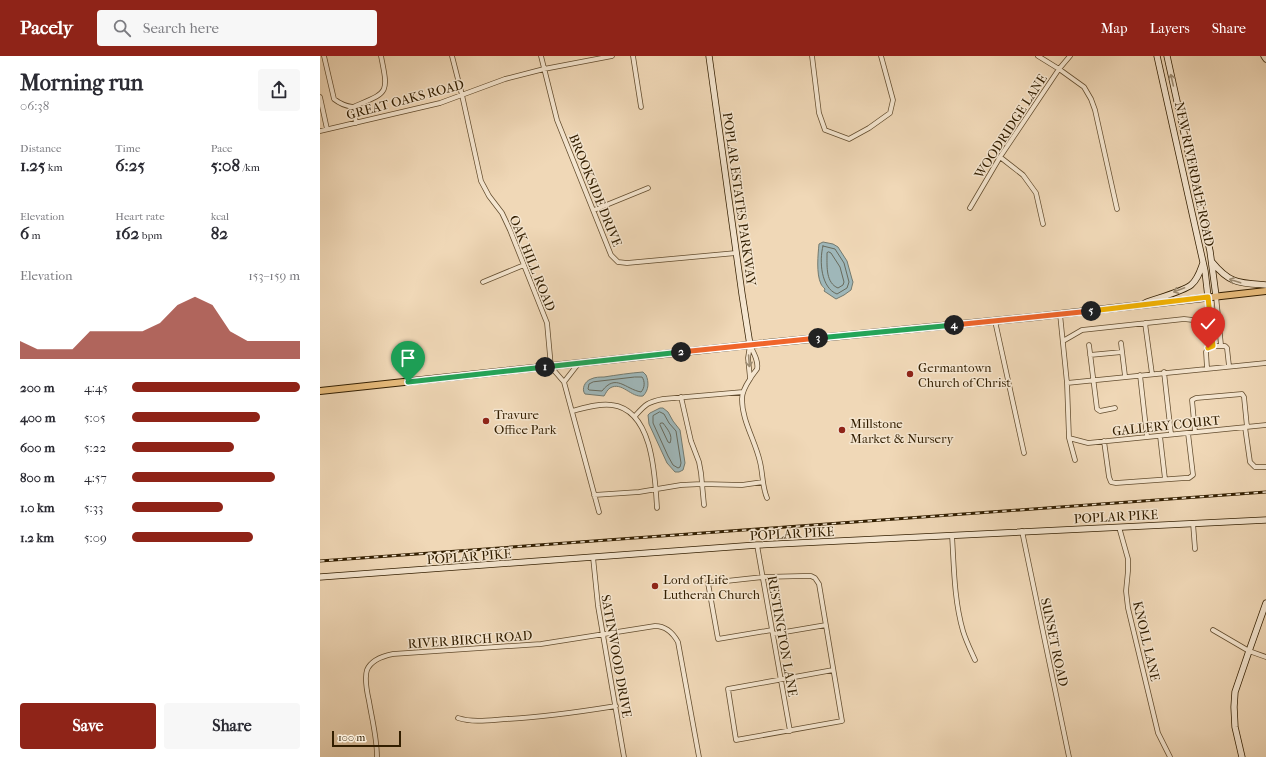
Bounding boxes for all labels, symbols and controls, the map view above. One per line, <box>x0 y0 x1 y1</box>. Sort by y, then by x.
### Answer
search box <box>97 10 377 46</box>
text: Pacely <box>20 17 73 39</box>
icon: search <box>111 17 133 39</box>
text: Search here <box>143 19 219 37</box>
text: Map <box>1101 20 1128 37</box>
text: Layers <box>1150 20 1190 37</box>
text: Share <box>1212 20 1246 37</box>
button: share <box>258 69 300 111</box>
text: Morning run <box>20 70 143 96</box>
street label: WOODRIDGE LANE <box>971 71 1050 182</box>
one-way arrow <box>1167 74 1175 87</box>
street label: GREAT OAKS ROAD <box>345 77 466 122</box>
text: 06:38 <box>20 98 49 113</box>
street label: NEW RIVERDALE ROAD <box>1172 100 1217 248</box>
street label: POPLAR ESTATES PARKWAY <box>720 111 759 288</box>
street label: BROOKSIDE DRIVE <box>566 132 625 249</box>
text: Distance <box>20 142 61 155</box>
text: Time <box>115 142 140 155</box>
text: Pace <box>211 142 233 155</box>
text: 1.25 <box>20 155 45 175</box>
text: 6:25 <box>115 155 145 175</box>
text: 5:08 <box>211 155 240 175</box>
text: km <box>45 161 63 174</box>
text: /km <box>240 161 260 174</box>
text: Elevation <box>20 210 64 223</box>
text: Heart rate <box>115 210 165 223</box>
text: kcal <box>211 210 229 223</box>
street label: OAK HILL ROAD <box>506 213 559 313</box>
text: 6 <box>20 223 29 243</box>
text: 162 <box>115 223 139 243</box>
text: 82 <box>211 223 228 243</box>
text: m <box>29 229 41 242</box>
text: bpm <box>139 229 162 242</box>
text: Elevation <box>20 268 73 283</box>
text: 153–159 m <box>248 268 300 283</box>
one-way arrow <box>1229 276 1241 284</box>
one-way arrow <box>1174 287 1186 295</box>
pin: 5 <box>1081 301 1101 321</box>
text: 5 <box>1089 304 1093 317</box>
pin <box>1191 307 1225 348</box>
icon: check <box>1197 313 1219 335</box>
pin: 4 <box>944 315 964 335</box>
text: 4 <box>951 318 957 331</box>
pin: 3 <box>808 328 828 348</box>
text: 3 <box>816 331 820 344</box>
pin <box>391 341 425 382</box>
pin: 2 <box>671 342 691 362</box>
text: 2 <box>678 345 684 358</box>
icon: arrive <box>397 347 419 369</box>
one-way arrow <box>746 355 753 368</box>
pin: 1 <box>535 357 555 377</box>
text: 1 <box>543 360 547 373</box>
place label: Germantown Church of Christ <box>918 360 1011 390</box>
marker: Germantown Church of Christ <box>905 369 915 379</box>
text: 200 m <box>20 380 55 395</box>
text: 4:45 <box>84 380 108 395</box>
place label: Travure Office Park <box>494 407 557 437</box>
text: 400 m <box>20 410 56 425</box>
text: 5:05 <box>84 410 106 425</box>
street label: GALLERY COURT <box>1111 412 1221 439</box>
marker: Travure Office Park <box>481 416 491 426</box>
place label: Millstone Market & Nursery <box>850 416 954 446</box>
marker: Millstone Market & Nursery <box>837 425 847 435</box>
text: 600 m <box>20 440 55 455</box>
text: 5:22 <box>84 440 106 455</box>
text: 800 m <box>20 470 54 485</box>
text: 4:57 <box>84 470 107 485</box>
text: 1.0 km <box>20 500 55 515</box>
text: 5:33 <box>84 500 103 515</box>
street label: POPLAR PIKE <box>1073 507 1159 526</box>
street label: POPLAR PIKE <box>749 524 835 543</box>
text: 1.2 km <box>20 530 54 545</box>
text: 5:09 <box>84 530 107 545</box>
street label: POPLAR PIKE <box>426 546 512 567</box>
place label: Lord of Life Lutheran Church <box>663 572 761 602</box>
street label: RESTINGTON LANE <box>764 574 801 698</box>
marker: Lord of Life Lutheran Church <box>650 581 660 591</box>
street label: SATINWOOD DRIVE <box>598 593 635 719</box>
street label: SUNSET ROAD <box>1038 596 1071 688</box>
street label: KNOLL LANE <box>1130 599 1163 683</box>
street label: RIVER BIRCH ROAD <box>407 628 533 651</box>
button: Save <box>20 703 156 749</box>
button: Share <box>164 703 300 749</box>
scale bar <box>332 729 401 748</box>
text: 100 m <box>338 731 366 744</box>

